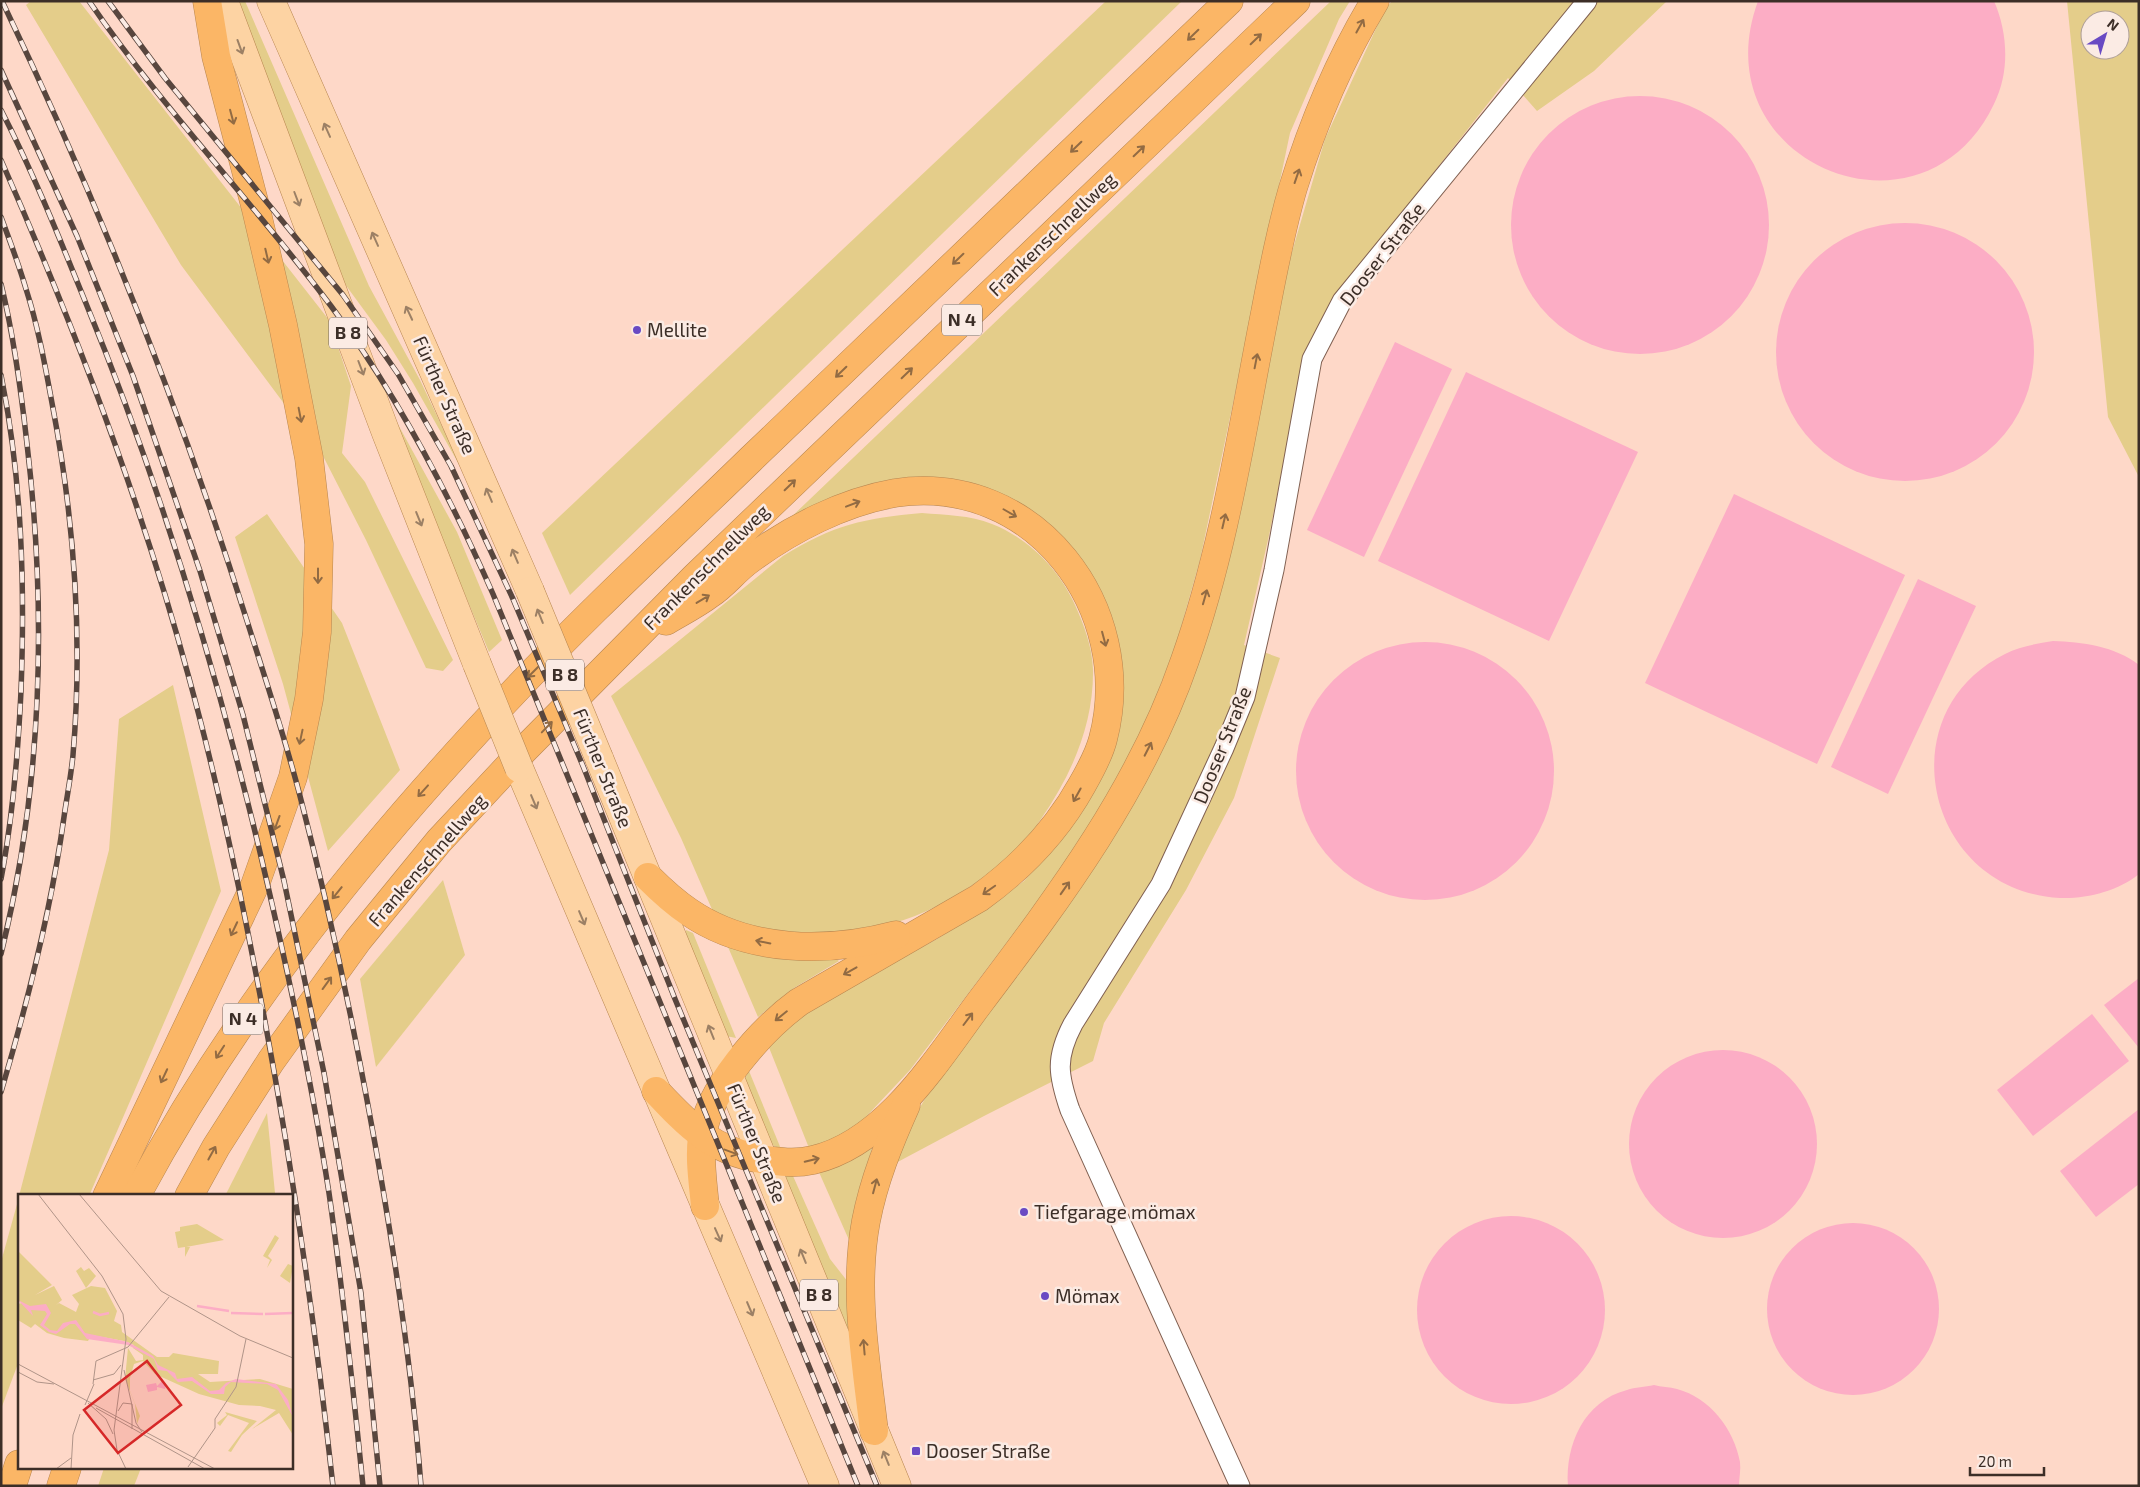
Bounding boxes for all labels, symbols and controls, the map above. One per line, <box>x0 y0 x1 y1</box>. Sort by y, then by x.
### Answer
north arrow <box>2080 10 2130 60</box>
text: N <box>2104 15 2123 34</box>
one-way arrow <box>1356 20 1366 34</box>
one-way arrow <box>1187 29 1200 41</box>
one-way arrow <box>1250 33 1263 45</box>
one-way arrow <box>236 39 245 54</box>
one-way arrow <box>228 109 238 125</box>
one-way arrow <box>322 123 332 138</box>
one-way arrow <box>1069 141 1082 153</box>
one-way arrow <box>1132 145 1145 157</box>
street label: Frankenschnellweg <box>983 167 1120 300</box>
one-way arrow <box>1293 169 1302 184</box>
one-way arrow <box>293 191 303 206</box>
street label: Dooser Straße <box>1334 198 1429 310</box>
one-way arrow <box>370 232 380 247</box>
one-way arrow <box>263 248 272 264</box>
one-way arrow <box>952 253 964 265</box>
road number: N 4 <box>942 304 982 336</box>
one-way arrow <box>403 306 413 321</box>
road number: B 8 <box>329 317 367 348</box>
place label: Mellite <box>647 318 707 341</box>
marker: Mellite <box>631 324 643 336</box>
street label: Fürther Straße <box>409 332 482 458</box>
one-way arrow <box>1251 353 1261 369</box>
one-way arrow <box>357 359 366 375</box>
one-way arrow <box>835 366 847 378</box>
one-way arrow <box>901 367 913 379</box>
one-way arrow <box>296 407 305 423</box>
one-way arrow <box>784 479 796 491</box>
one-way arrow <box>483 488 493 503</box>
street label: Frankenschnellweg <box>638 499 774 634</box>
one-way arrow <box>845 499 860 508</box>
one-way arrow <box>1002 509 1016 519</box>
one-way arrow <box>415 511 425 526</box>
one-way arrow <box>1220 513 1229 529</box>
one-way arrow <box>509 549 519 564</box>
one-way arrow <box>313 568 323 584</box>
one-way arrow <box>1201 590 1210 606</box>
one-way arrow <box>695 594 709 604</box>
one-way arrow <box>535 609 545 624</box>
one-way arrow <box>1100 631 1110 647</box>
road number: B 8 <box>546 660 584 690</box>
one-way arrow <box>527 666 540 678</box>
street label: Dooser Straße <box>1188 683 1255 807</box>
street label: Fürther Straße <box>569 705 638 831</box>
one-way arrow <box>540 721 553 733</box>
one-way arrow <box>296 729 305 745</box>
one-way arrow <box>1144 742 1153 757</box>
one-way arrow <box>417 784 428 797</box>
one-way arrow <box>1071 787 1081 801</box>
street label: Frankenschnellweg <box>363 788 491 931</box>
one-way arrow <box>529 794 539 809</box>
one-way arrow <box>271 815 281 831</box>
one-way arrow <box>1060 882 1070 896</box>
one-way arrow <box>983 885 997 895</box>
one-way arrow <box>332 886 343 899</box>
one-way arrow <box>578 910 588 925</box>
one-way arrow <box>228 921 238 936</box>
one-way arrow <box>755 936 771 946</box>
one-way arrow <box>844 967 858 977</box>
one-way arrow <box>322 976 332 990</box>
road number: N 4 <box>223 1004 263 1034</box>
one-way arrow <box>775 1011 788 1022</box>
one-way arrow <box>962 1013 973 1026</box>
one-way arrow <box>705 1025 715 1040</box>
one-way arrow <box>215 1045 226 1059</box>
one-way arrow <box>159 1068 169 1083</box>
street label: Fürther Straße <box>723 1080 792 1206</box>
one-way arrow <box>208 1146 218 1161</box>
one-way arrow <box>723 1148 739 1157</box>
one-way arrow <box>804 1155 820 1164</box>
one-way arrow <box>870 1179 880 1195</box>
inset map <box>18 1194 292 1470</box>
place label: Tiefgarage mömax <box>1034 1200 1196 1223</box>
marker: Tiefgarage mömax <box>1018 1206 1030 1218</box>
one-way arrow <box>713 1227 723 1242</box>
one-way arrow <box>798 1249 807 1264</box>
road number: B 8 <box>800 1280 838 1310</box>
place label: Mömax <box>1055 1284 1120 1307</box>
marker: Mömax <box>1039 1290 1051 1302</box>
one-way arrow <box>745 1301 755 1316</box>
one-way arrow <box>860 1340 869 1356</box>
place label: Dooser Straße <box>926 1439 1050 1462</box>
scale bar <box>1970 1444 2044 1476</box>
marker: Dooser Straße <box>910 1445 922 1457</box>
one-way arrow <box>881 1451 890 1466</box>
text: 20 m <box>1978 1452 2012 1470</box>

